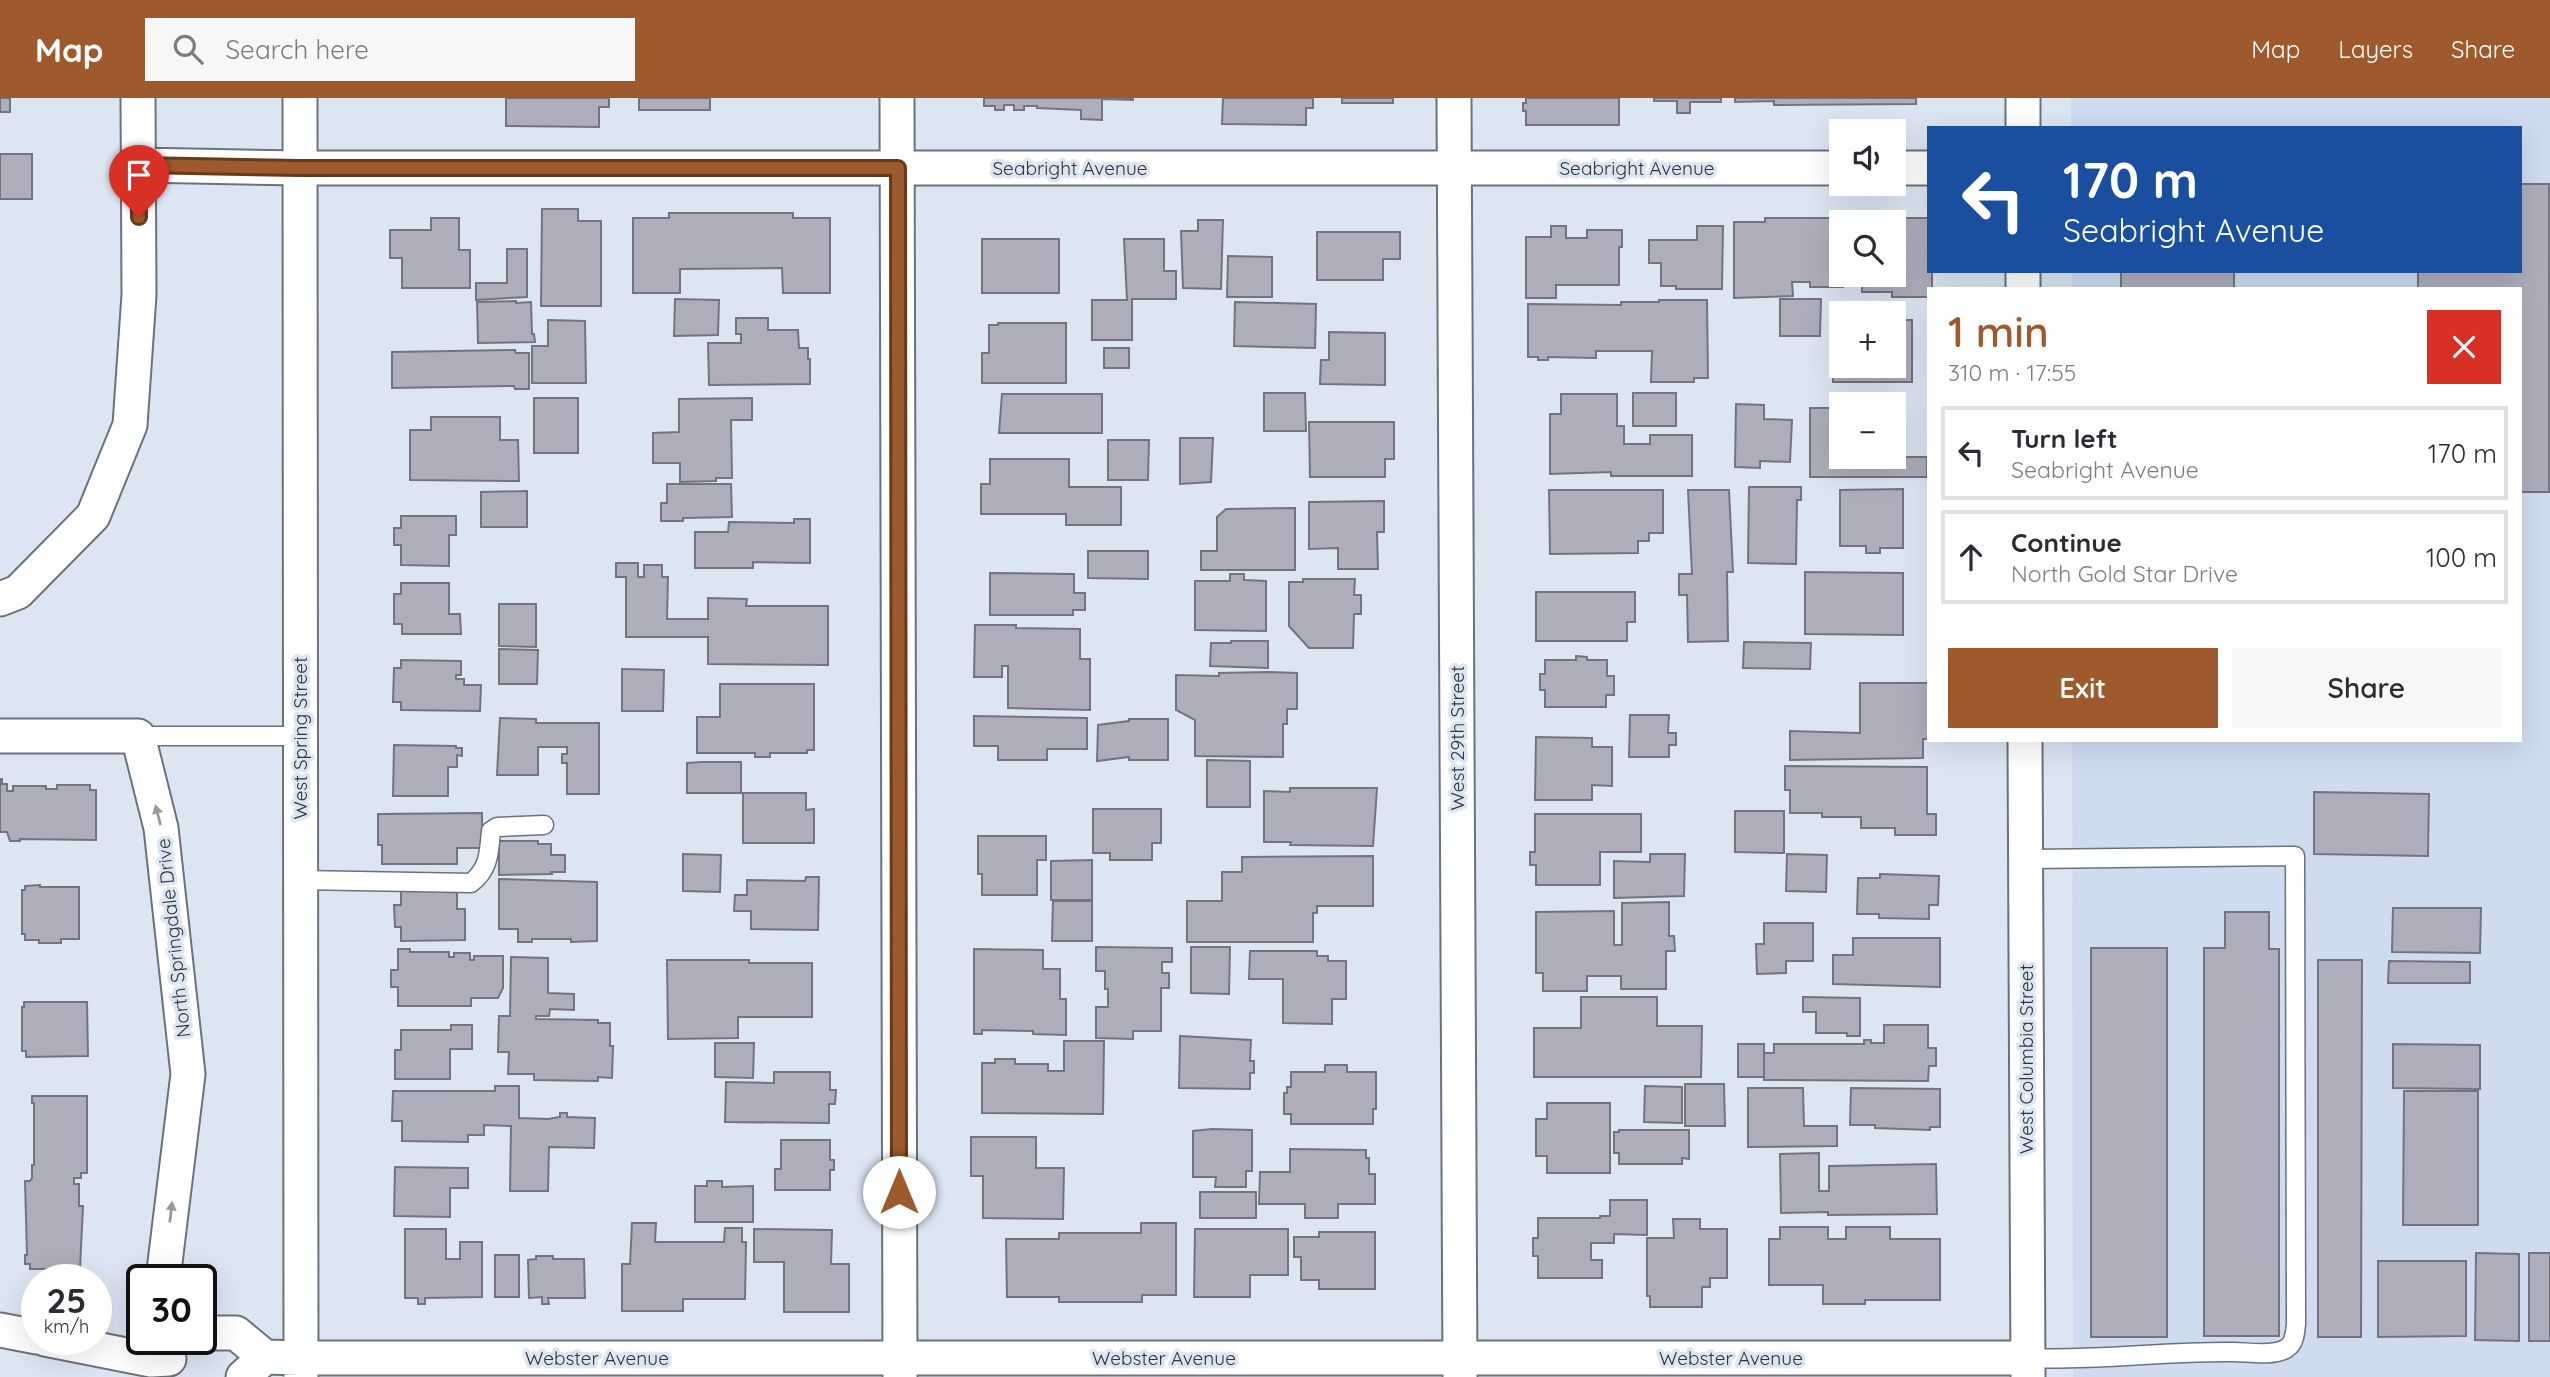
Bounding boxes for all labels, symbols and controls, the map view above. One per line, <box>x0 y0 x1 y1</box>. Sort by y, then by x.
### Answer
search box <box>145 18 635 81</box>
text: Map <box>35 29 103 70</box>
icon: search <box>169 30 207 68</box>
text: Search here <box>225 33 369 66</box>
text: Map <box>2251 34 2300 64</box>
text: Layers <box>2338 34 2413 64</box>
text: Share <box>2451 34 2515 64</box>
map controls <box>1829 119 1906 469</box>
button: sound <box>1829 119 1906 196</box>
pin <box>109 145 169 217</box>
text: 170 m <box>2063 149 2198 210</box>
icon: left <box>1948 154 2039 245</box>
icon: arrive <box>120 156 158 194</box>
street label: Seabright Avenue <box>992 156 1148 180</box>
street label: Seabright Avenue <box>1559 156 1715 180</box>
button: search <box>1829 210 1906 287</box>
text: Seabright Avenue <box>2063 210 2324 250</box>
button: + <box>1829 301 1906 378</box>
text: 1 min <box>1948 305 2049 358</box>
button: close <box>2427 310 2501 384</box>
text: 310 m · 17:55 <box>1948 358 2076 387</box>
button: − <box>1829 392 1906 469</box>
text: Turn left <box>2011 422 2118 455</box>
icon: left <box>1952 434 1990 472</box>
text: 170 m <box>2428 437 2497 470</box>
text: Seabright Avenue <box>2011 455 2199 484</box>
text: Continue <box>2011 526 2122 559</box>
icon: ahead <box>1952 538 1990 576</box>
text: 100 m <box>2426 541 2497 574</box>
text: North Gold Star Drive <box>2011 559 2238 588</box>
button: Exit <box>1948 648 2218 728</box>
button: Share <box>2232 648 2501 728</box>
street label: West Spring Street <box>288 657 312 819</box>
street label: West 29th Street <box>1445 666 1469 810</box>
one-way arrow <box>152 804 163 826</box>
street label: North Springdale Drive <box>151 837 195 1039</box>
street label: West Columbia Street <box>2014 964 2038 1154</box>
position arrow <box>862 1155 936 1229</box>
one-way arrow <box>166 1200 177 1222</box>
speed limit sign: 30 <box>126 1264 217 1355</box>
text: 25 <box>46 1278 87 1322</box>
text: km/h <box>44 1315 89 1338</box>
street label: Webster Avenue <box>525 1346 669 1370</box>
street label: Webster Avenue <box>1092 1346 1236 1370</box>
street label: Webster Avenue <box>1659 1346 1803 1370</box>

